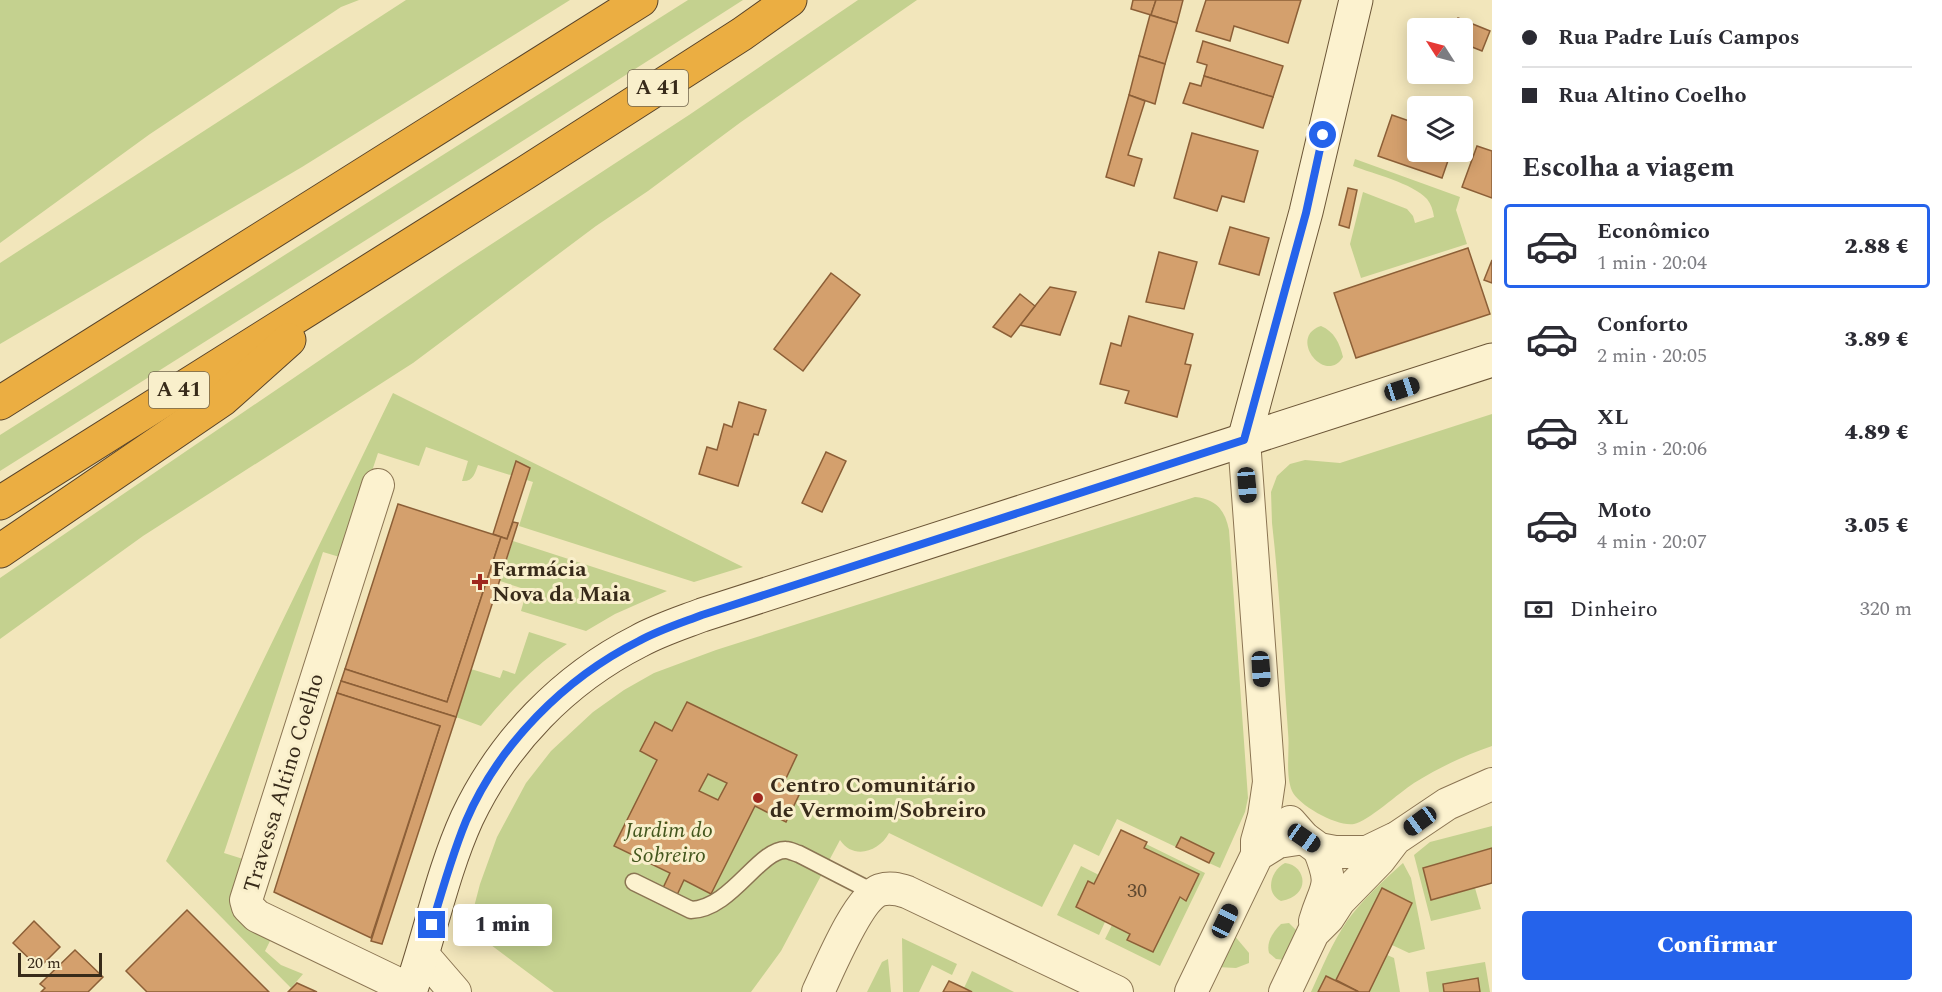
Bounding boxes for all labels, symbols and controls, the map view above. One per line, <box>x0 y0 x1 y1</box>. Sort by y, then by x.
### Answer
north arrow <box>1407 18 1473 84</box>
map controls <box>1407 18 1473 162</box>
text: Rua Padre Luís Campos <box>1558 21 1800 54</box>
road number: A 41 <box>628 70 688 106</box>
text: Rua Altino Coelho <box>1558 79 1746 112</box>
button: layers <box>1407 96 1473 162</box>
route start <box>1309 121 1336 148</box>
text: Escolha a viagem <box>1522 147 1735 189</box>
text: Econômico <box>1597 215 1710 248</box>
icon: car <box>1525 219 1579 273</box>
text: 2.88 € <box>1845 230 1909 263</box>
text: 1 min · 20:04 <box>1597 248 1707 278</box>
text: Conforto <box>1597 308 1688 341</box>
icon: car <box>1525 312 1579 366</box>
text: 3.89 € <box>1845 323 1909 356</box>
text: 2 min · 20:05 <box>1597 341 1707 371</box>
road number: A 41 <box>149 372 209 408</box>
car <box>1382 375 1422 403</box>
text: XL <box>1597 401 1628 434</box>
icon: car <box>1525 405 1579 459</box>
text: 4.89 € <box>1845 416 1909 449</box>
text: 3 min · 20:06 <box>1597 434 1707 464</box>
car <box>1236 466 1258 504</box>
text: Moto <box>1597 494 1651 527</box>
icon: car <box>1525 498 1579 552</box>
text: 3.05 € <box>1845 509 1909 542</box>
text: 4 min · 20:07 <box>1597 527 1707 557</box>
place label: Farmácia Nova da Maia <box>492 553 631 611</box>
marker: Farmácia Nova da Maia <box>473 575 487 589</box>
icon: cash <box>1522 593 1555 626</box>
text: Dinheiro <box>1570 593 1658 626</box>
text: 320 m <box>1860 594 1912 624</box>
car <box>1251 650 1271 688</box>
street label: Travessa Altino Coelho <box>235 669 333 897</box>
place label: Centro Comunitário de Vermoim/Sobreiro <box>770 769 986 827</box>
marker: Centro Comunitário de Vermoim/Sobreiro <box>751 791 765 805</box>
car <box>1400 803 1440 839</box>
park label: Jardim do Sobreiro <box>623 814 713 872</box>
car <box>1284 820 1324 856</box>
house number: 30 <box>1127 876 1147 906</box>
car <box>1209 901 1241 941</box>
callout: 1 min <box>453 904 552 946</box>
text: 1 min <box>475 910 530 940</box>
route end <box>418 911 445 938</box>
button: Confirmar <box>1522 911 1912 980</box>
scale bar <box>18 950 102 978</box>
text: 20 m <box>27 951 61 975</box>

